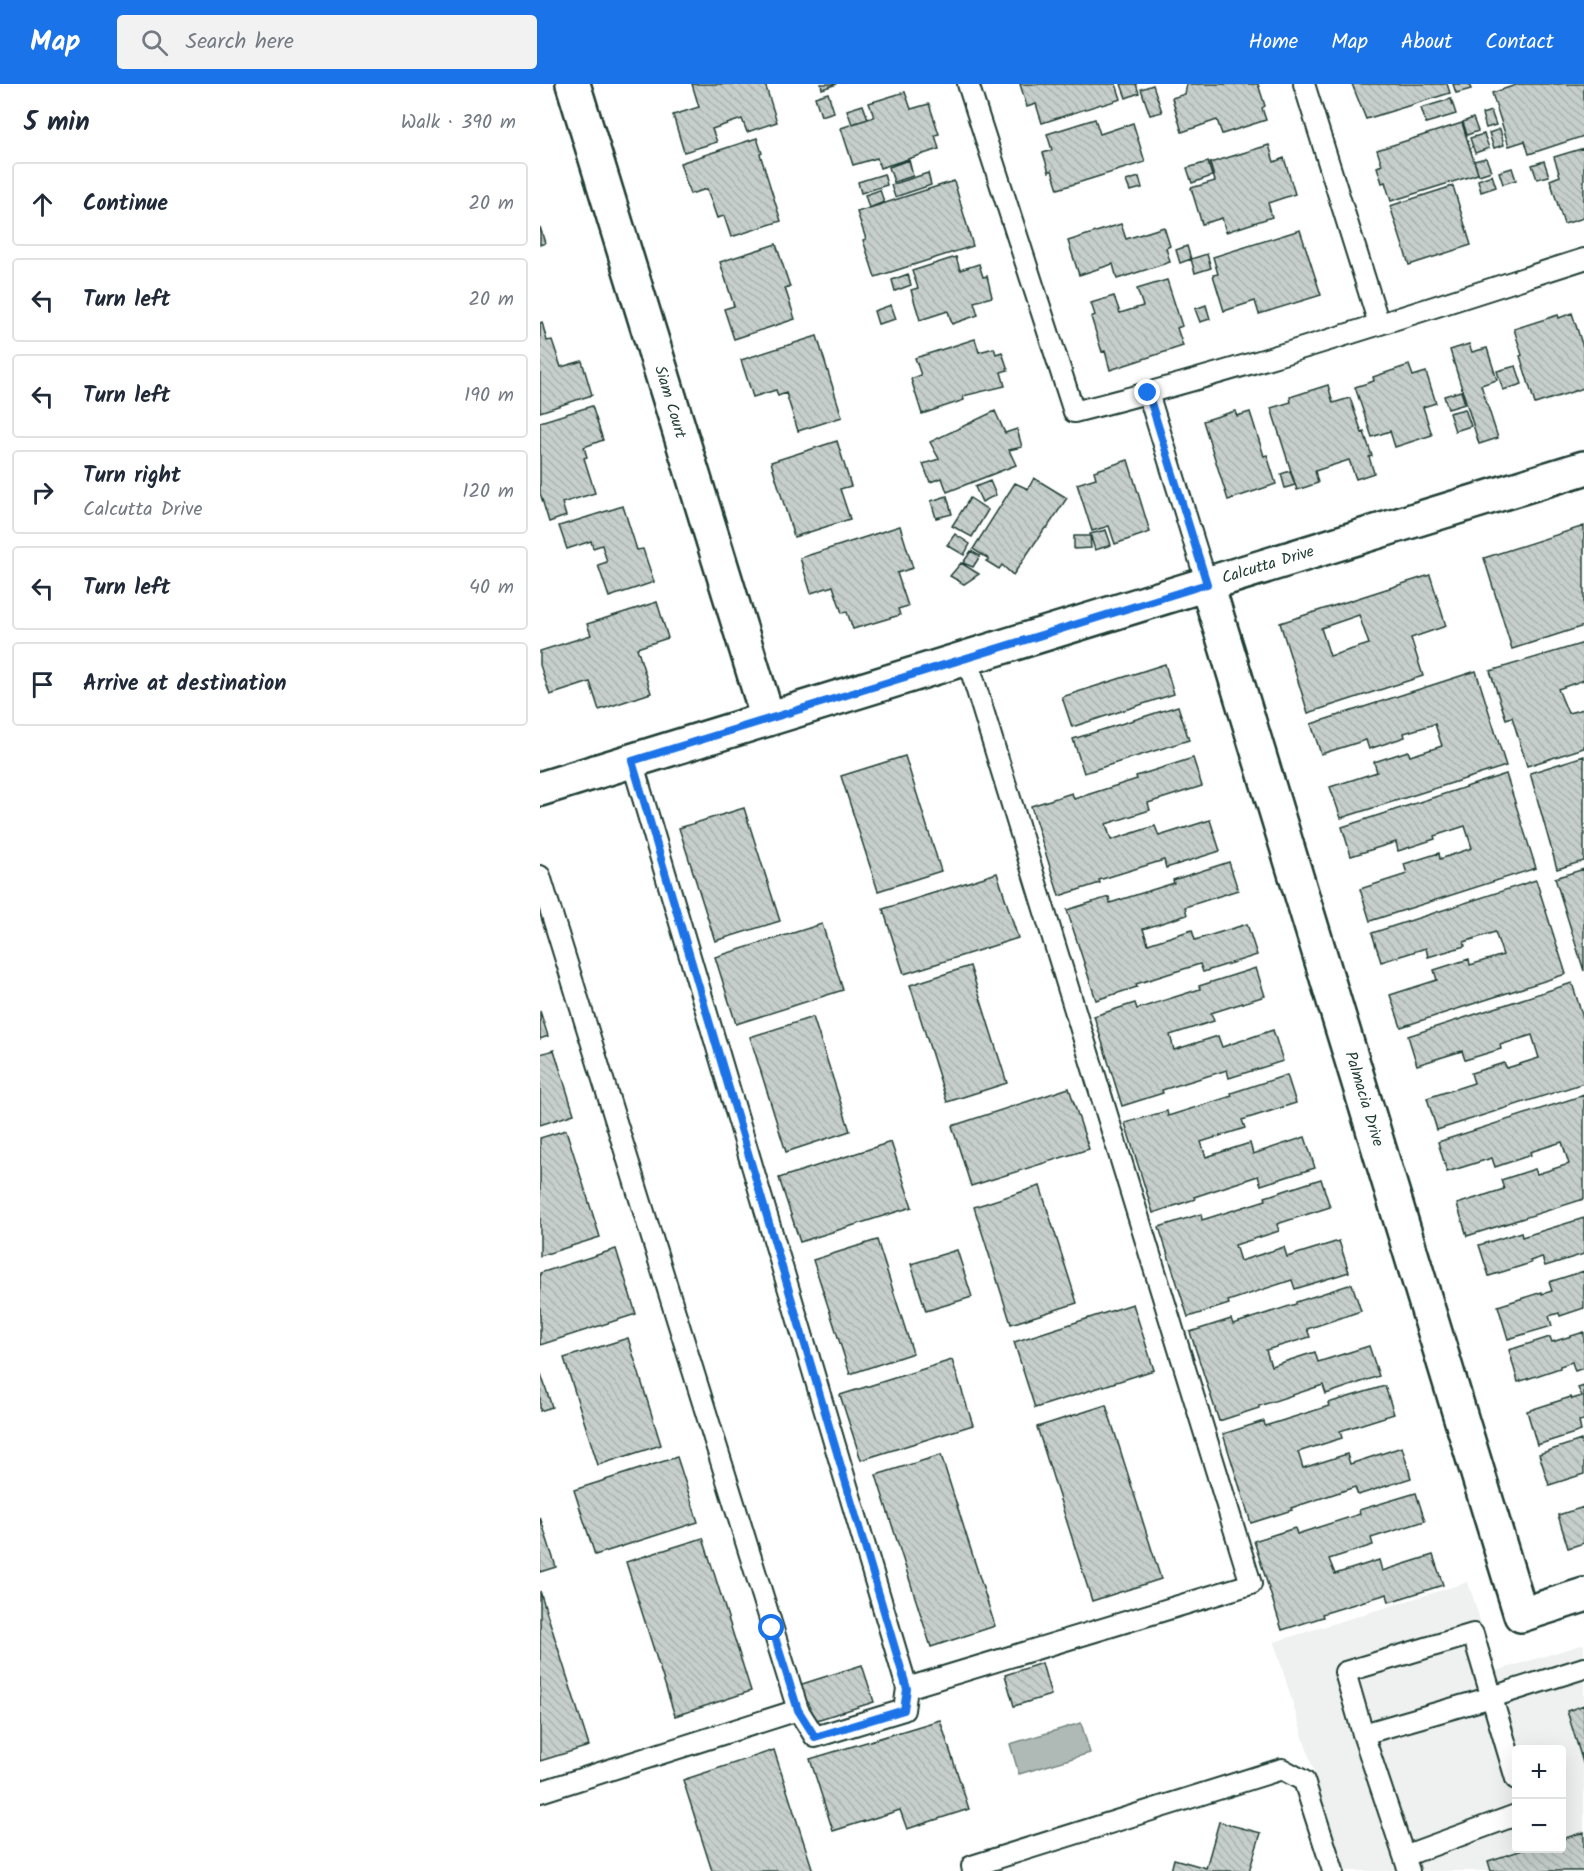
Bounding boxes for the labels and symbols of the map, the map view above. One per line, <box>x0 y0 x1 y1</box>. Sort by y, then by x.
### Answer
street label: Siam Court <box>647 362 693 442</box>
route end <box>1134 379 1160 405</box>
street label: Calcutta Drive <box>1219 539 1317 591</box>
street label: Palmacia Drive <box>1338 1048 1390 1150</box>
route start <box>758 1614 784 1640</box>

